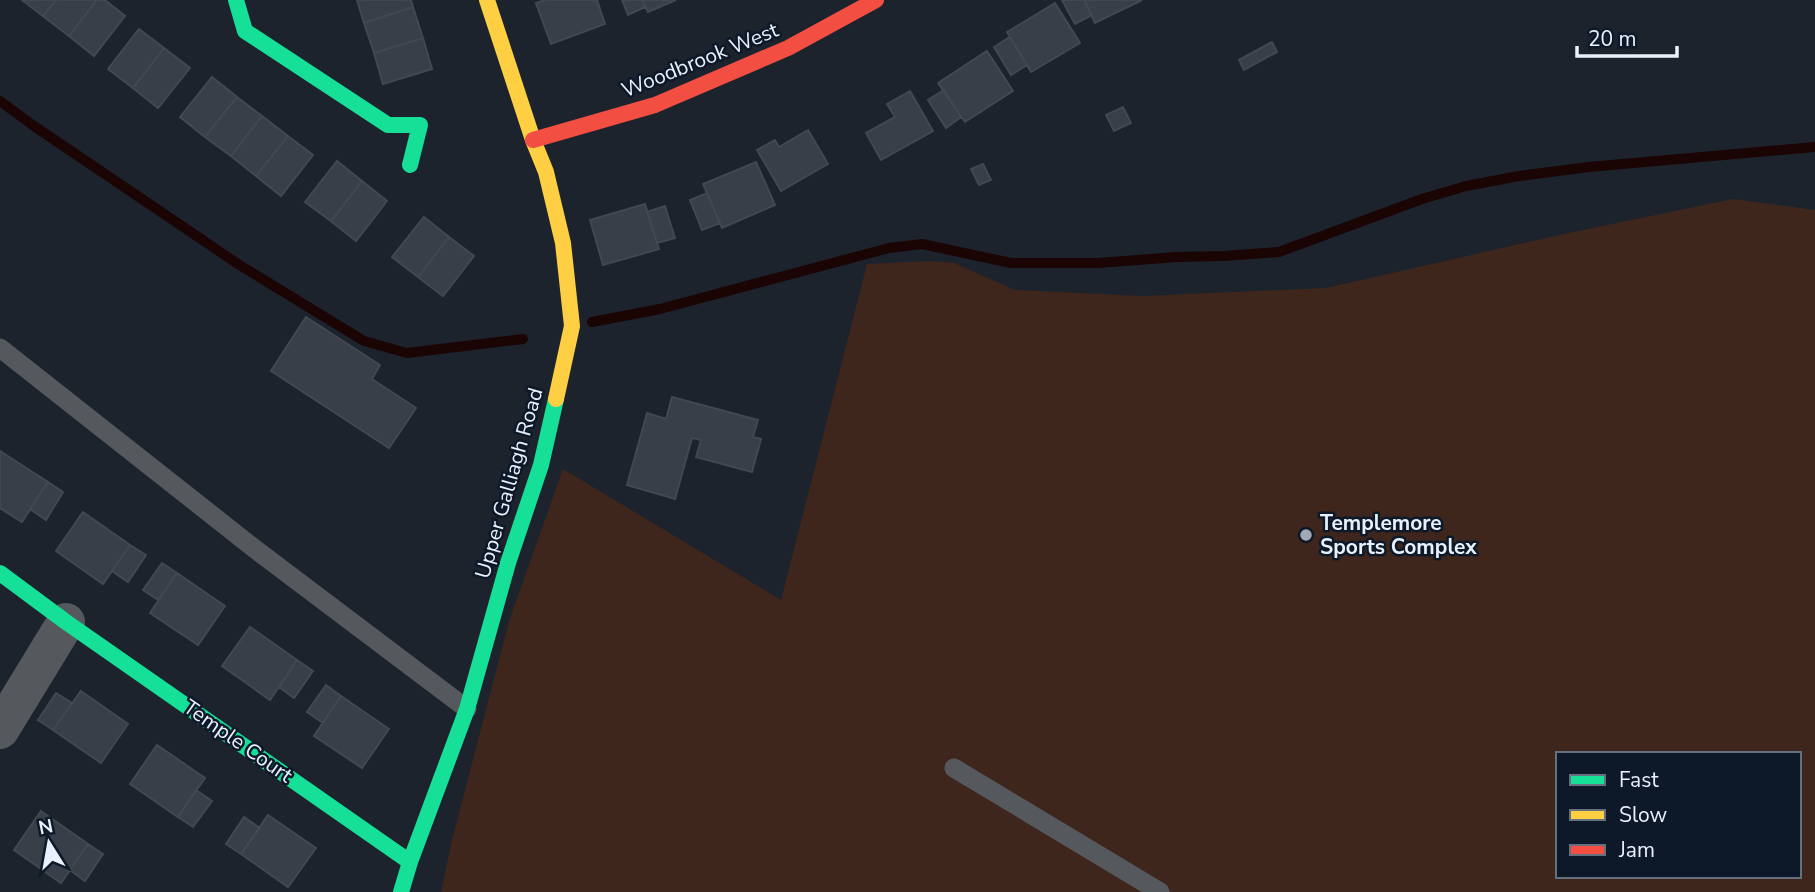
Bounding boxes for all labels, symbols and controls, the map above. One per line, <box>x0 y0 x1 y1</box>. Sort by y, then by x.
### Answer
scale bar <box>1577 14 1677 58</box>
street label: Woodbrook West <box>617 16 783 104</box>
text: 20 m <box>1588 25 1637 53</box>
street label: Upper Galliagh Road <box>468 384 550 582</box>
place label: Templemore Sports Complex <box>1320 509 1477 561</box>
marker: Templemore Sports Complex <box>1298 527 1314 543</box>
street label: Temple Court <box>178 693 299 789</box>
legend <box>1556 752 1801 878</box>
text: Fast <box>1619 766 1659 794</box>
text: Slow <box>1619 801 1668 829</box>
north arrow <box>14 808 84 878</box>
text: N <box>36 813 55 841</box>
text: Jam <box>1618 836 1655 864</box>

